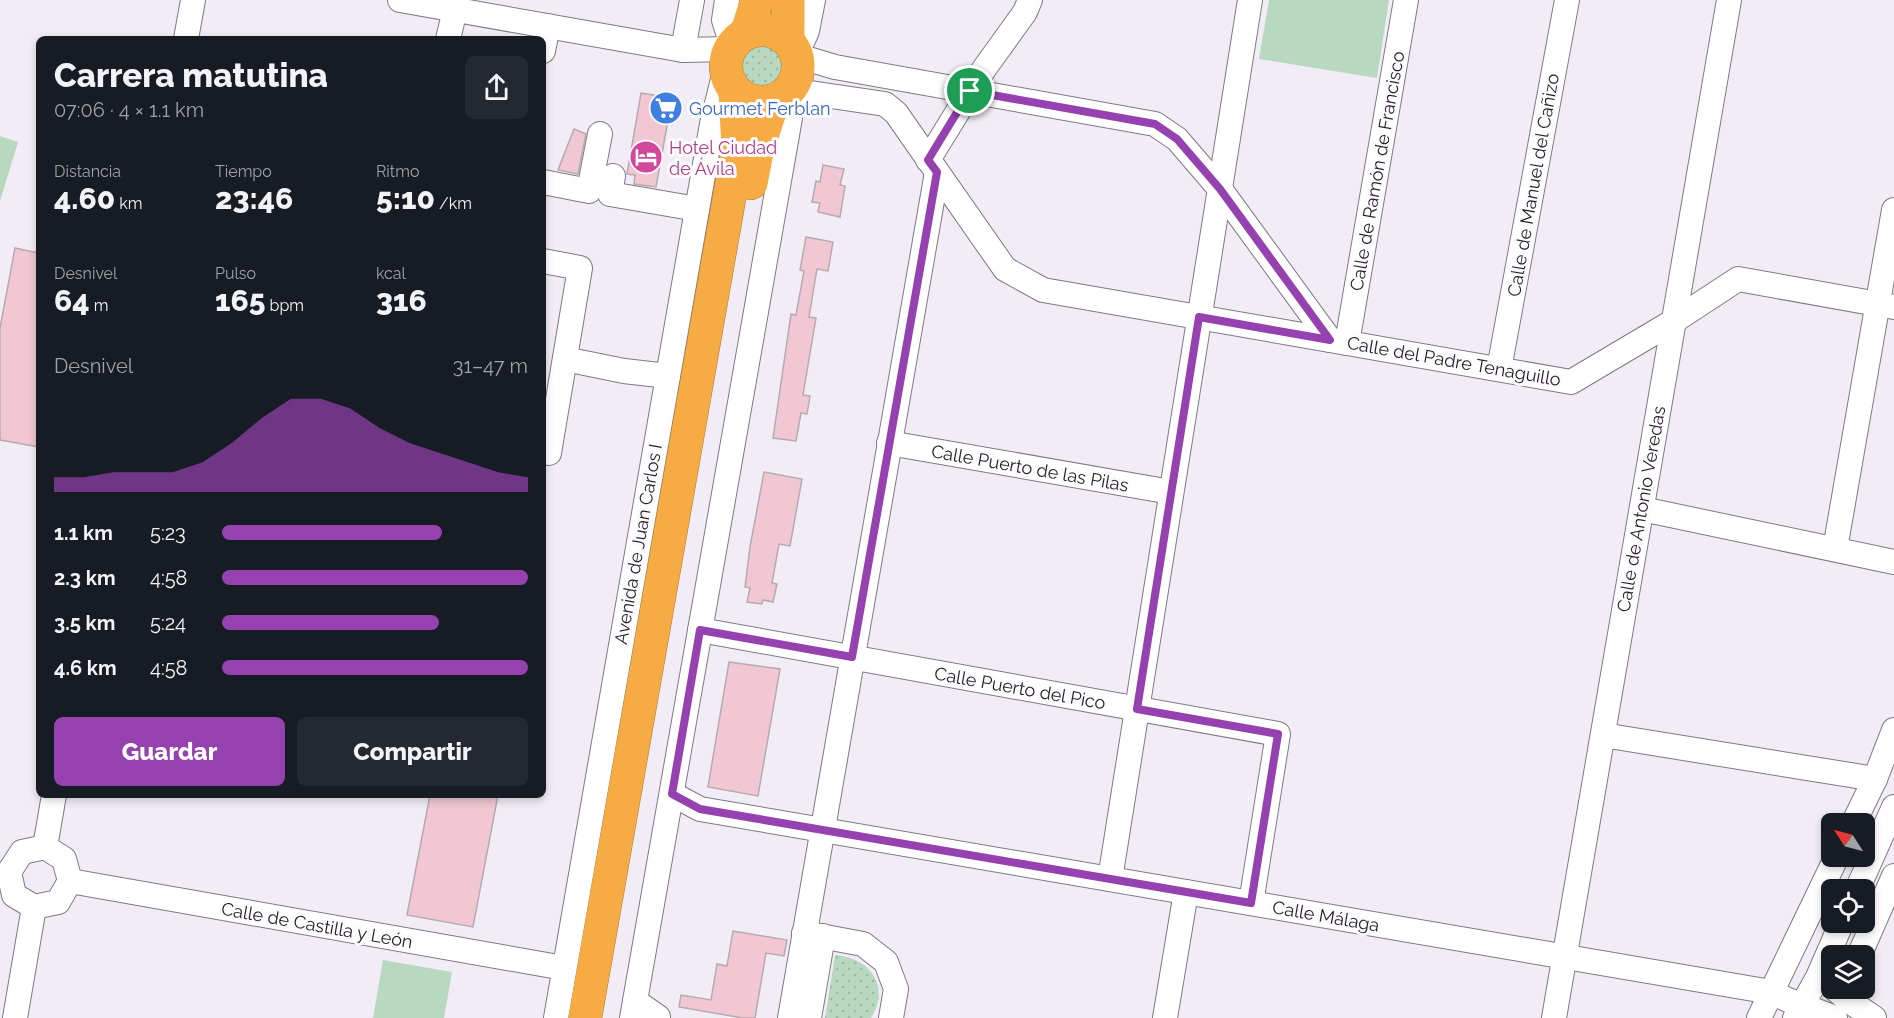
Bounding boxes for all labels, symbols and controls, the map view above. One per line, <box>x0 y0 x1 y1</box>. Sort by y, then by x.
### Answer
street label: Calle de Ramón de Francisco <box>1346 49 1408 293</box>
text: Carrera matutina <box>54 56 328 95</box>
button: share <box>465 56 528 119</box>
pin <box>944 65 995 116</box>
street label: Calle de Manuel del Cañizo <box>1503 71 1563 298</box>
icon: arrive <box>953 74 986 107</box>
supermarket icon: Gourmet Ferblan <box>648 90 684 126</box>
text: 07:06 · 4 × 1.1 km <box>54 98 204 122</box>
place label: Gourmet Ferblan <box>689 98 830 119</box>
place label: Hotel Ciudad de Ávila <box>669 137 777 179</box>
hotel icon: Hotel Ciudad de Ávila <box>628 139 664 175</box>
text: Distancia <box>54 162 121 181</box>
text: Tiempo <box>215 162 272 181</box>
text: Ritmo <box>376 162 419 181</box>
text: 4.60 <box>54 181 115 216</box>
text: 23:46 <box>215 181 293 216</box>
text: 5:10 <box>376 181 435 216</box>
text: km <box>115 194 142 213</box>
text: /km <box>435 194 472 213</box>
text: Desnivel <box>54 264 117 283</box>
text: Pulso <box>215 264 256 283</box>
text: kcal <box>376 264 406 283</box>
text: 64 <box>54 283 90 318</box>
text: 165 <box>215 283 266 318</box>
text: 316 <box>376 283 427 318</box>
text: m <box>90 296 108 315</box>
text: bpm <box>266 296 304 315</box>
street label: Calle del Padre Tenaguillo <box>1346 332 1563 390</box>
text: Desnivel <box>54 354 133 378</box>
text: 31–47 m <box>453 354 528 378</box>
street label: Calle de Antonio Veredas <box>1613 404 1670 614</box>
street label: Calle Puerto de las Pilas <box>930 440 1131 496</box>
street label: Avenida de Juan Carlos I <box>610 442 666 646</box>
text: 1.1 km <box>54 521 113 545</box>
text: 5:23 <box>150 521 186 545</box>
text: 2.3 km <box>54 566 116 590</box>
text: 4:58 <box>150 566 187 590</box>
text: 3.5 km <box>54 611 115 635</box>
text: 5:24 <box>150 611 186 635</box>
text: 4.6 km <box>54 656 117 680</box>
text: 4:58 <box>150 656 187 680</box>
street label: Calle Puerto del Pico <box>933 663 1107 713</box>
button: Guardar <box>54 717 285 786</box>
button: Compartir <box>297 717 528 786</box>
north arrow <box>1821 813 1875 867</box>
map controls <box>1821 813 1875 999</box>
button: locate <box>1821 879 1875 933</box>
street label: Calle Málaga <box>1271 896 1381 936</box>
street label: Calle de Castilla y León <box>220 898 414 952</box>
button: layers <box>1821 945 1875 999</box>

